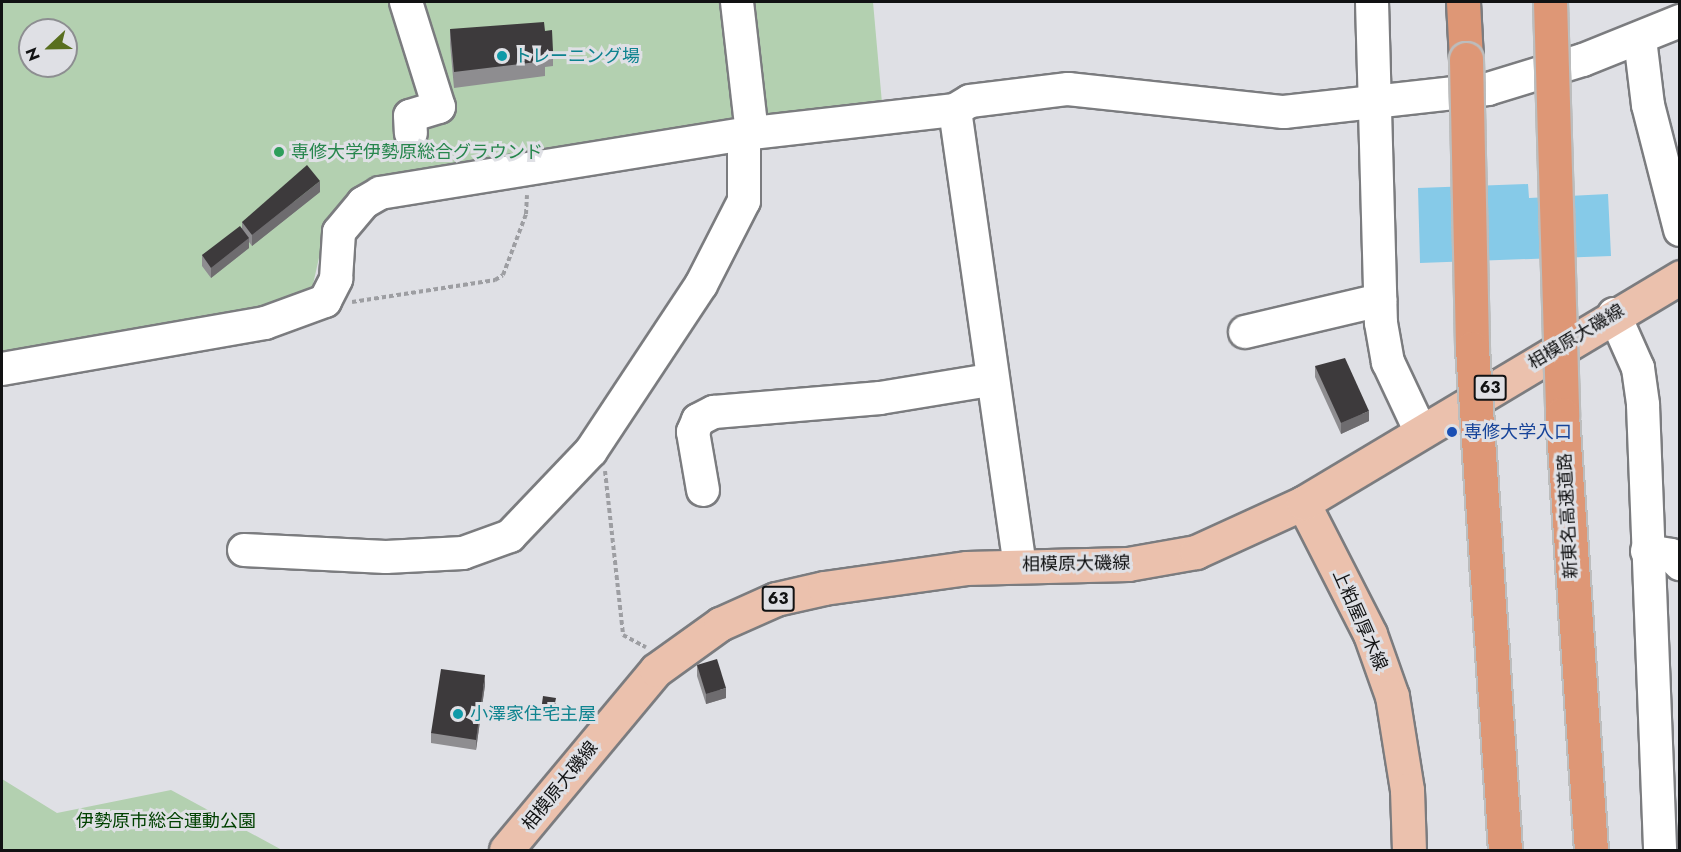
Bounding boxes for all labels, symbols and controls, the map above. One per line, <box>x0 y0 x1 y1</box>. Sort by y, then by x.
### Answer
north arrow <box>18 18 78 78</box>
text: N <box>20 44 46 64</box>
place label: トレーニング場 <box>514 45 640 67</box>
marker: トレーニング場 <box>495 49 509 63</box>
place label: 専修大学伊勢原総合グラウンド <box>291 141 543 163</box>
marker: 専修大学伊勢原総合グラウンド <box>272 145 286 159</box>
street label: 相模原大磯線 <box>1524 300 1628 374</box>
road number: 63 <box>1474 375 1506 401</box>
place label: 専修大学入口 <box>1464 421 1572 443</box>
marker: 専修大学入口 <box>1445 425 1459 439</box>
street label: 新東名高速道路 <box>1554 453 1582 579</box>
street label: 相模原大磯線 <box>1022 552 1130 576</box>
street label: 上粕屋厚木線 <box>1328 566 1392 674</box>
road number: 63 <box>762 586 794 612</box>
place label: 小澤家住宅主屋 <box>470 703 596 725</box>
marker: 小澤家住宅主屋 <box>451 707 465 721</box>
street label: 相模原大磯線 <box>518 737 602 835</box>
park label: 伊勢原市総合運動公園 <box>76 810 256 832</box>

